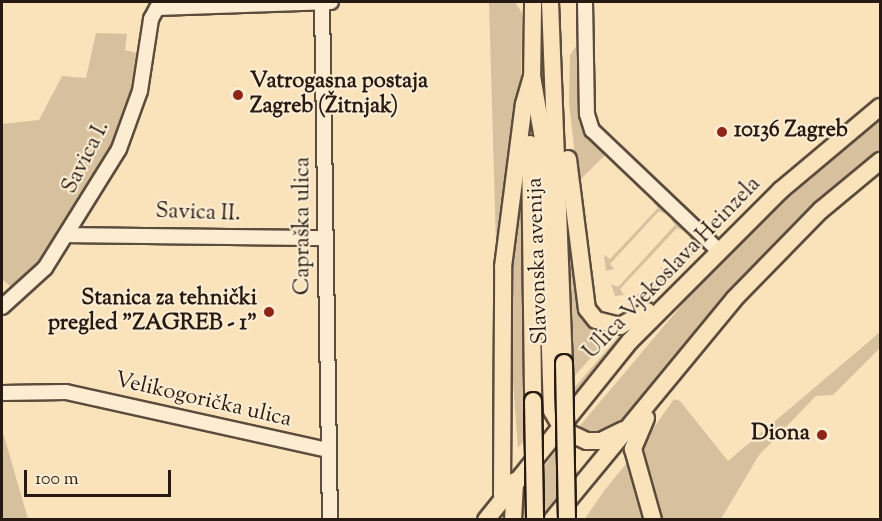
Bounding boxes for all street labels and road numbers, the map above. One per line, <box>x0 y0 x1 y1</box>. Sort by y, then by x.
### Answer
street label: Savica I. <box>58 117 116 199</box>
street label: Capraška ulica <box>291 157 317 295</box>
street label: Ulica Vjekoslava Heinzela <box>579 172 767 366</box>
street label: Slavonska avenija <box>523 177 555 345</box>
street label: Savica II. <box>155 199 241 229</box>
street label: Velikogorička ulica <box>112 368 294 434</box>

